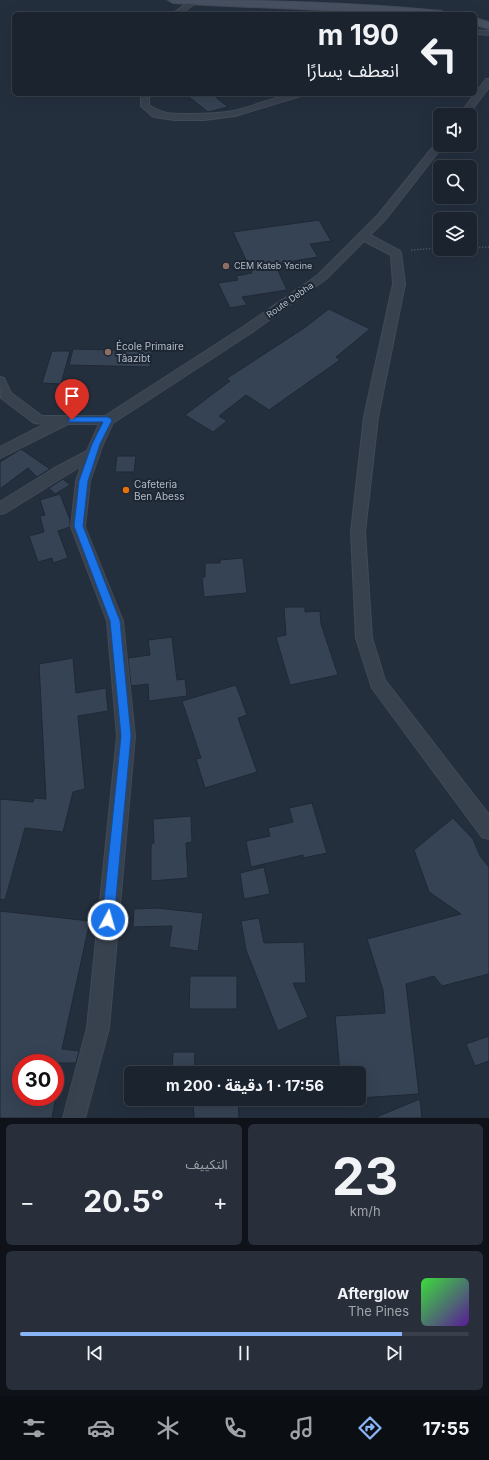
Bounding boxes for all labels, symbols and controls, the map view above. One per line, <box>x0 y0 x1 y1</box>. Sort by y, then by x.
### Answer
text: 190 m <box>318 18 399 52</box>
icon: left <box>413 28 465 80</box>
text: انعطف يسارًا <box>307 60 399 81</box>
map controls <box>433 108 477 256</box>
button: sound <box>433 108 477 152</box>
button: search <box>433 160 477 204</box>
button: layers <box>433 212 477 256</box>
place label: CEM Kateb Yacine <box>234 260 312 271</box>
marker: CEM Kateb Yacine <box>221 261 231 271</box>
street label: Route Debha <box>264 279 315 320</box>
place label: École Primaire Tâazibt <box>116 339 184 364</box>
marker: École Primaire Tâazibt <box>103 347 113 357</box>
pin <box>55 379 89 420</box>
icon: arrive <box>61 385 83 407</box>
place label: Cafeteria Ben Abess <box>134 478 185 502</box>
marker: Cafeteria Ben Abess <box>121 485 131 495</box>
position arrow <box>87 899 129 941</box>
speed limit sign: 30 <box>12 1054 64 1106</box>
text: 17:56 · 1 دقيقة · 200 m <box>166 1076 324 1095</box>
text: 23 <box>332 1145 398 1208</box>
text: التكييف <box>186 1156 228 1172</box>
text: 20.5° <box>83 1183 164 1219</box>
text: − <box>20 1189 35 1215</box>
text: + <box>213 1189 228 1215</box>
text: km/h <box>350 1203 381 1219</box>
text: Afterglow <box>337 1284 409 1303</box>
text: The Pines <box>348 1303 409 1319</box>
icon: previous <box>84 1342 106 1364</box>
icon: pause <box>233 1342 255 1364</box>
icon: next <box>383 1342 405 1364</box>
icon: filters <box>20 1414 48 1442</box>
icon: car <box>87 1414 115 1442</box>
icon: climate <box>154 1414 182 1442</box>
icon: phone <box>221 1414 249 1442</box>
icon: music <box>288 1414 316 1442</box>
icon: directions <box>356 1414 384 1442</box>
text: 17:55 <box>423 1418 469 1439</box>

